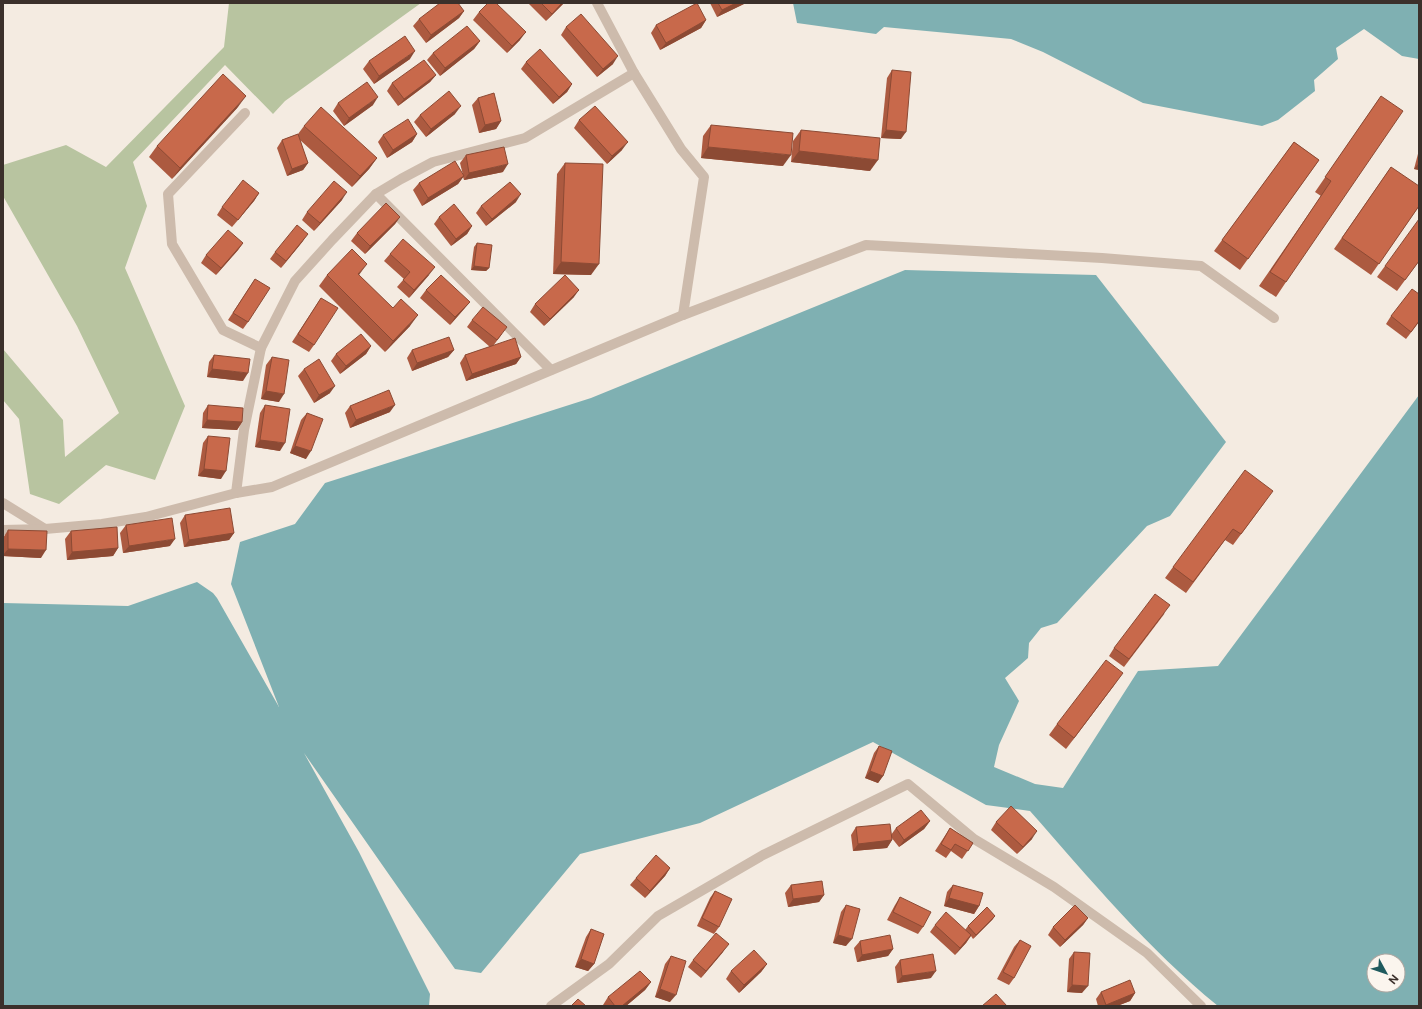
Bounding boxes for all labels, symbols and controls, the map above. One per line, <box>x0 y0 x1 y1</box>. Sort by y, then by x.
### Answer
north arrow <box>1366 953 1406 993</box>
text: N <box>1386 972 1401 987</box>

